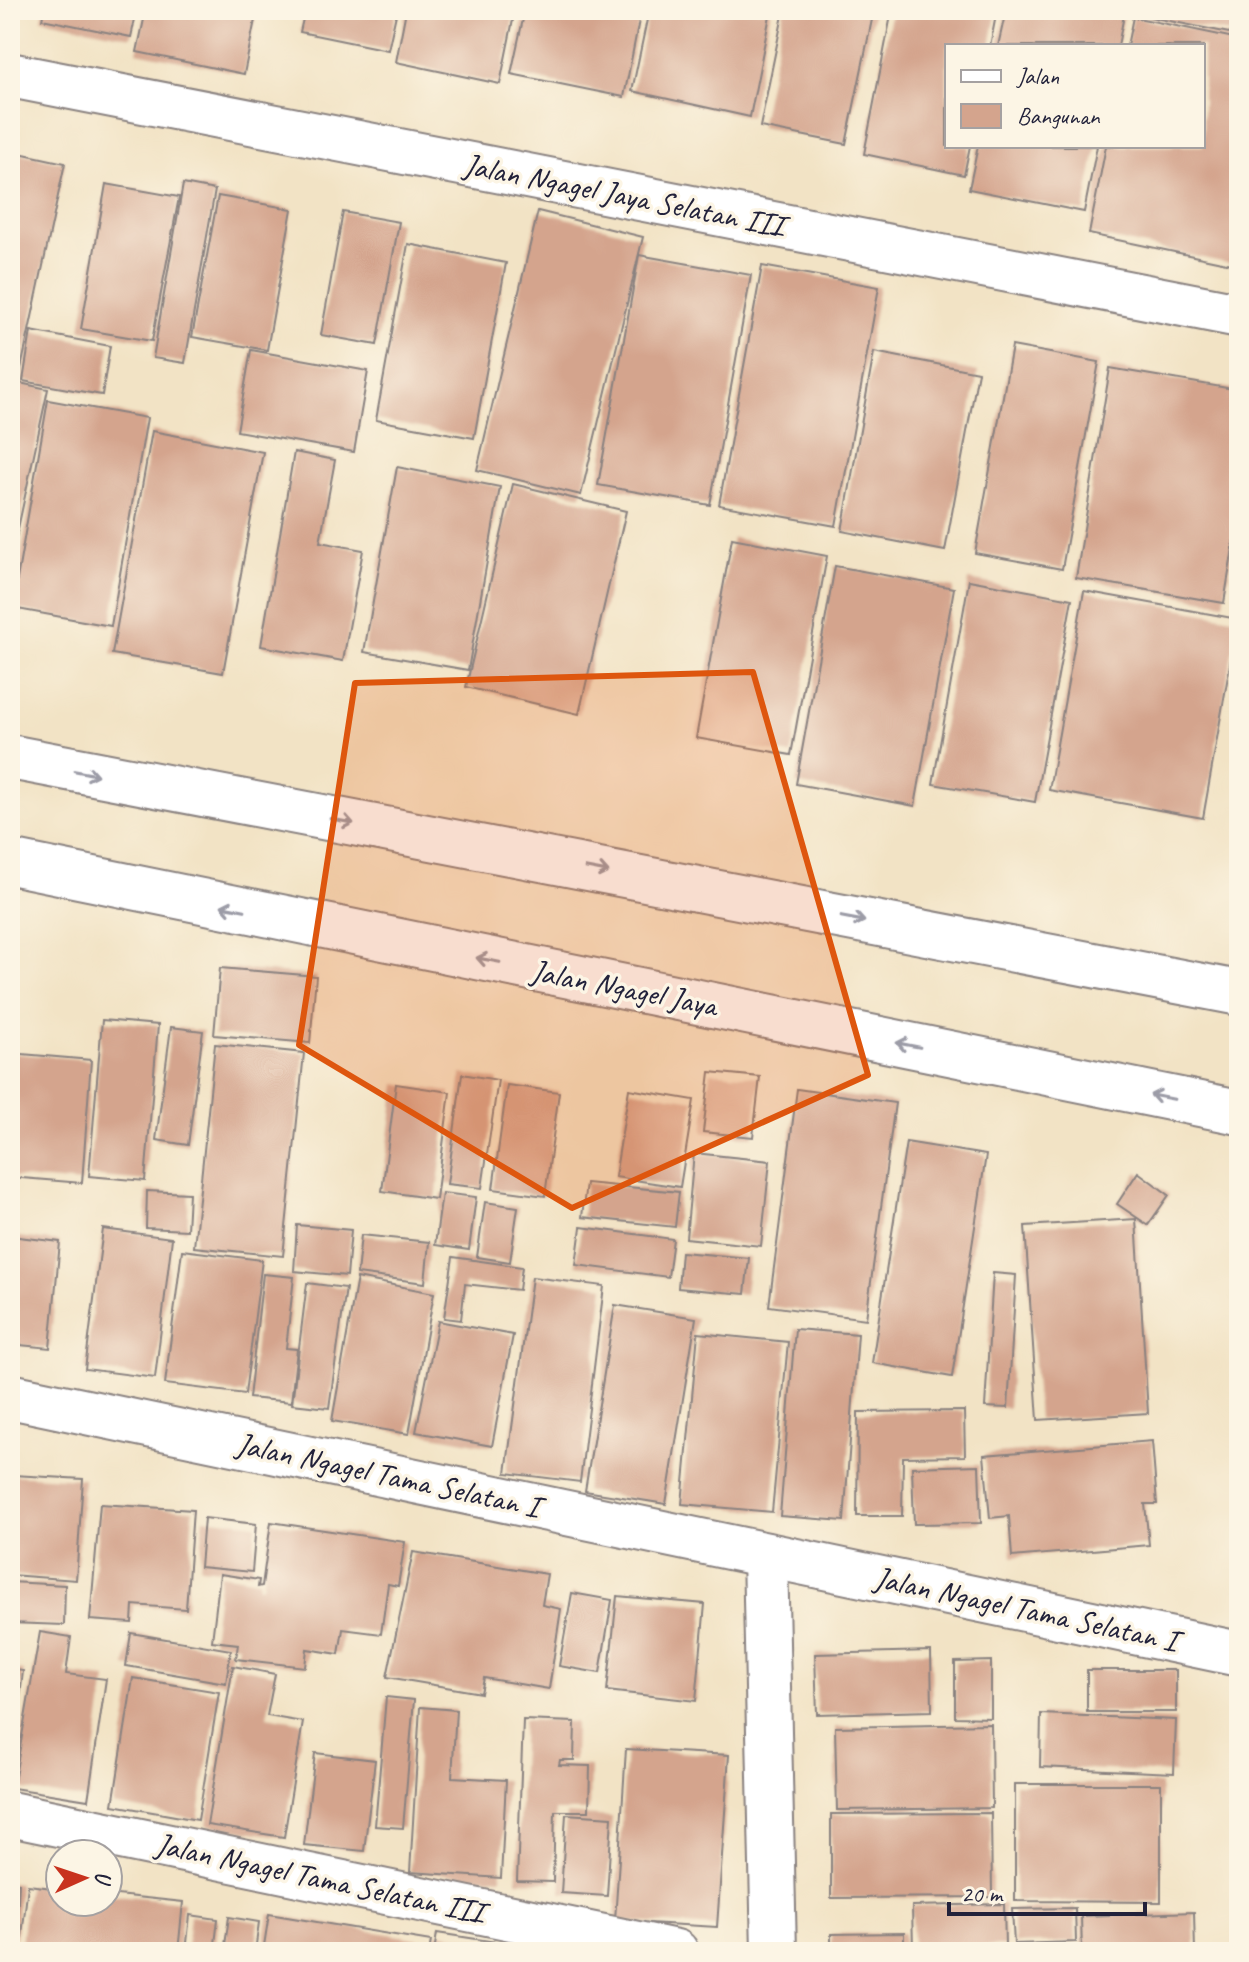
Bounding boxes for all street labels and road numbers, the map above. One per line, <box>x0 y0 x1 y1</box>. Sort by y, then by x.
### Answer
street label: Jalan Ngagel Jaya Selatan III <box>459 143 794 247</box>
street label: Jalan Ngagel Jaya <box>526 950 723 1027</box>
street label: Jalan Ngagel Tama Selatan I <box>231 1422 550 1529</box>
street label: Jalan Ngagel Tama Selatan I <box>869 1556 1188 1663</box>
street label: Jalan Ngagel Tama Selatan III <box>150 1823 494 1934</box>

